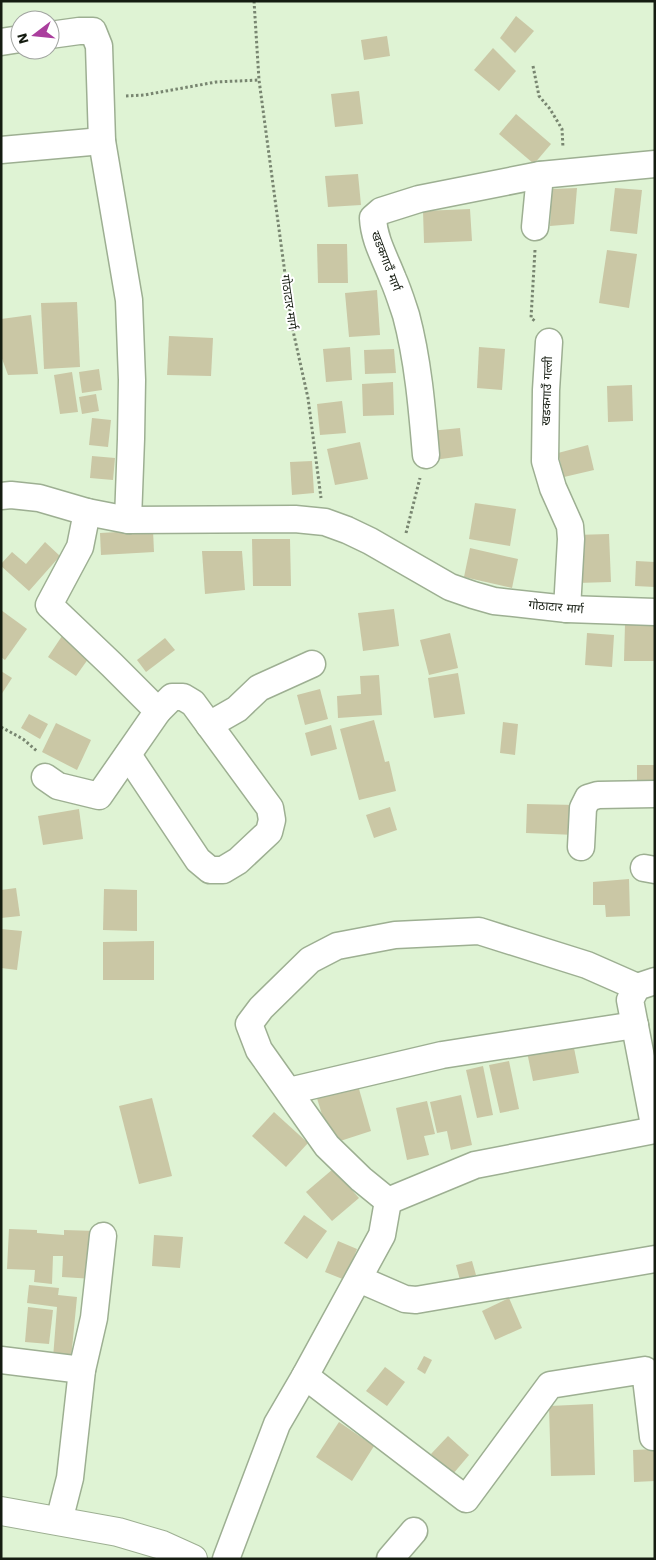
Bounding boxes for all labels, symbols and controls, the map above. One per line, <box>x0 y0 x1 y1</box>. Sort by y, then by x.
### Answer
north arrow <box>10 10 60 60</box>
text: N <box>13 31 32 46</box>
street label: खडकगाउँ मार्ग <box>368 229 405 294</box>
street label: गोठाटार मार्ग <box>278 274 301 331</box>
street label: खडकगाउँ गल्ली <box>538 355 555 426</box>
street label: गोठाटार मार्ग <box>528 597 585 616</box>

